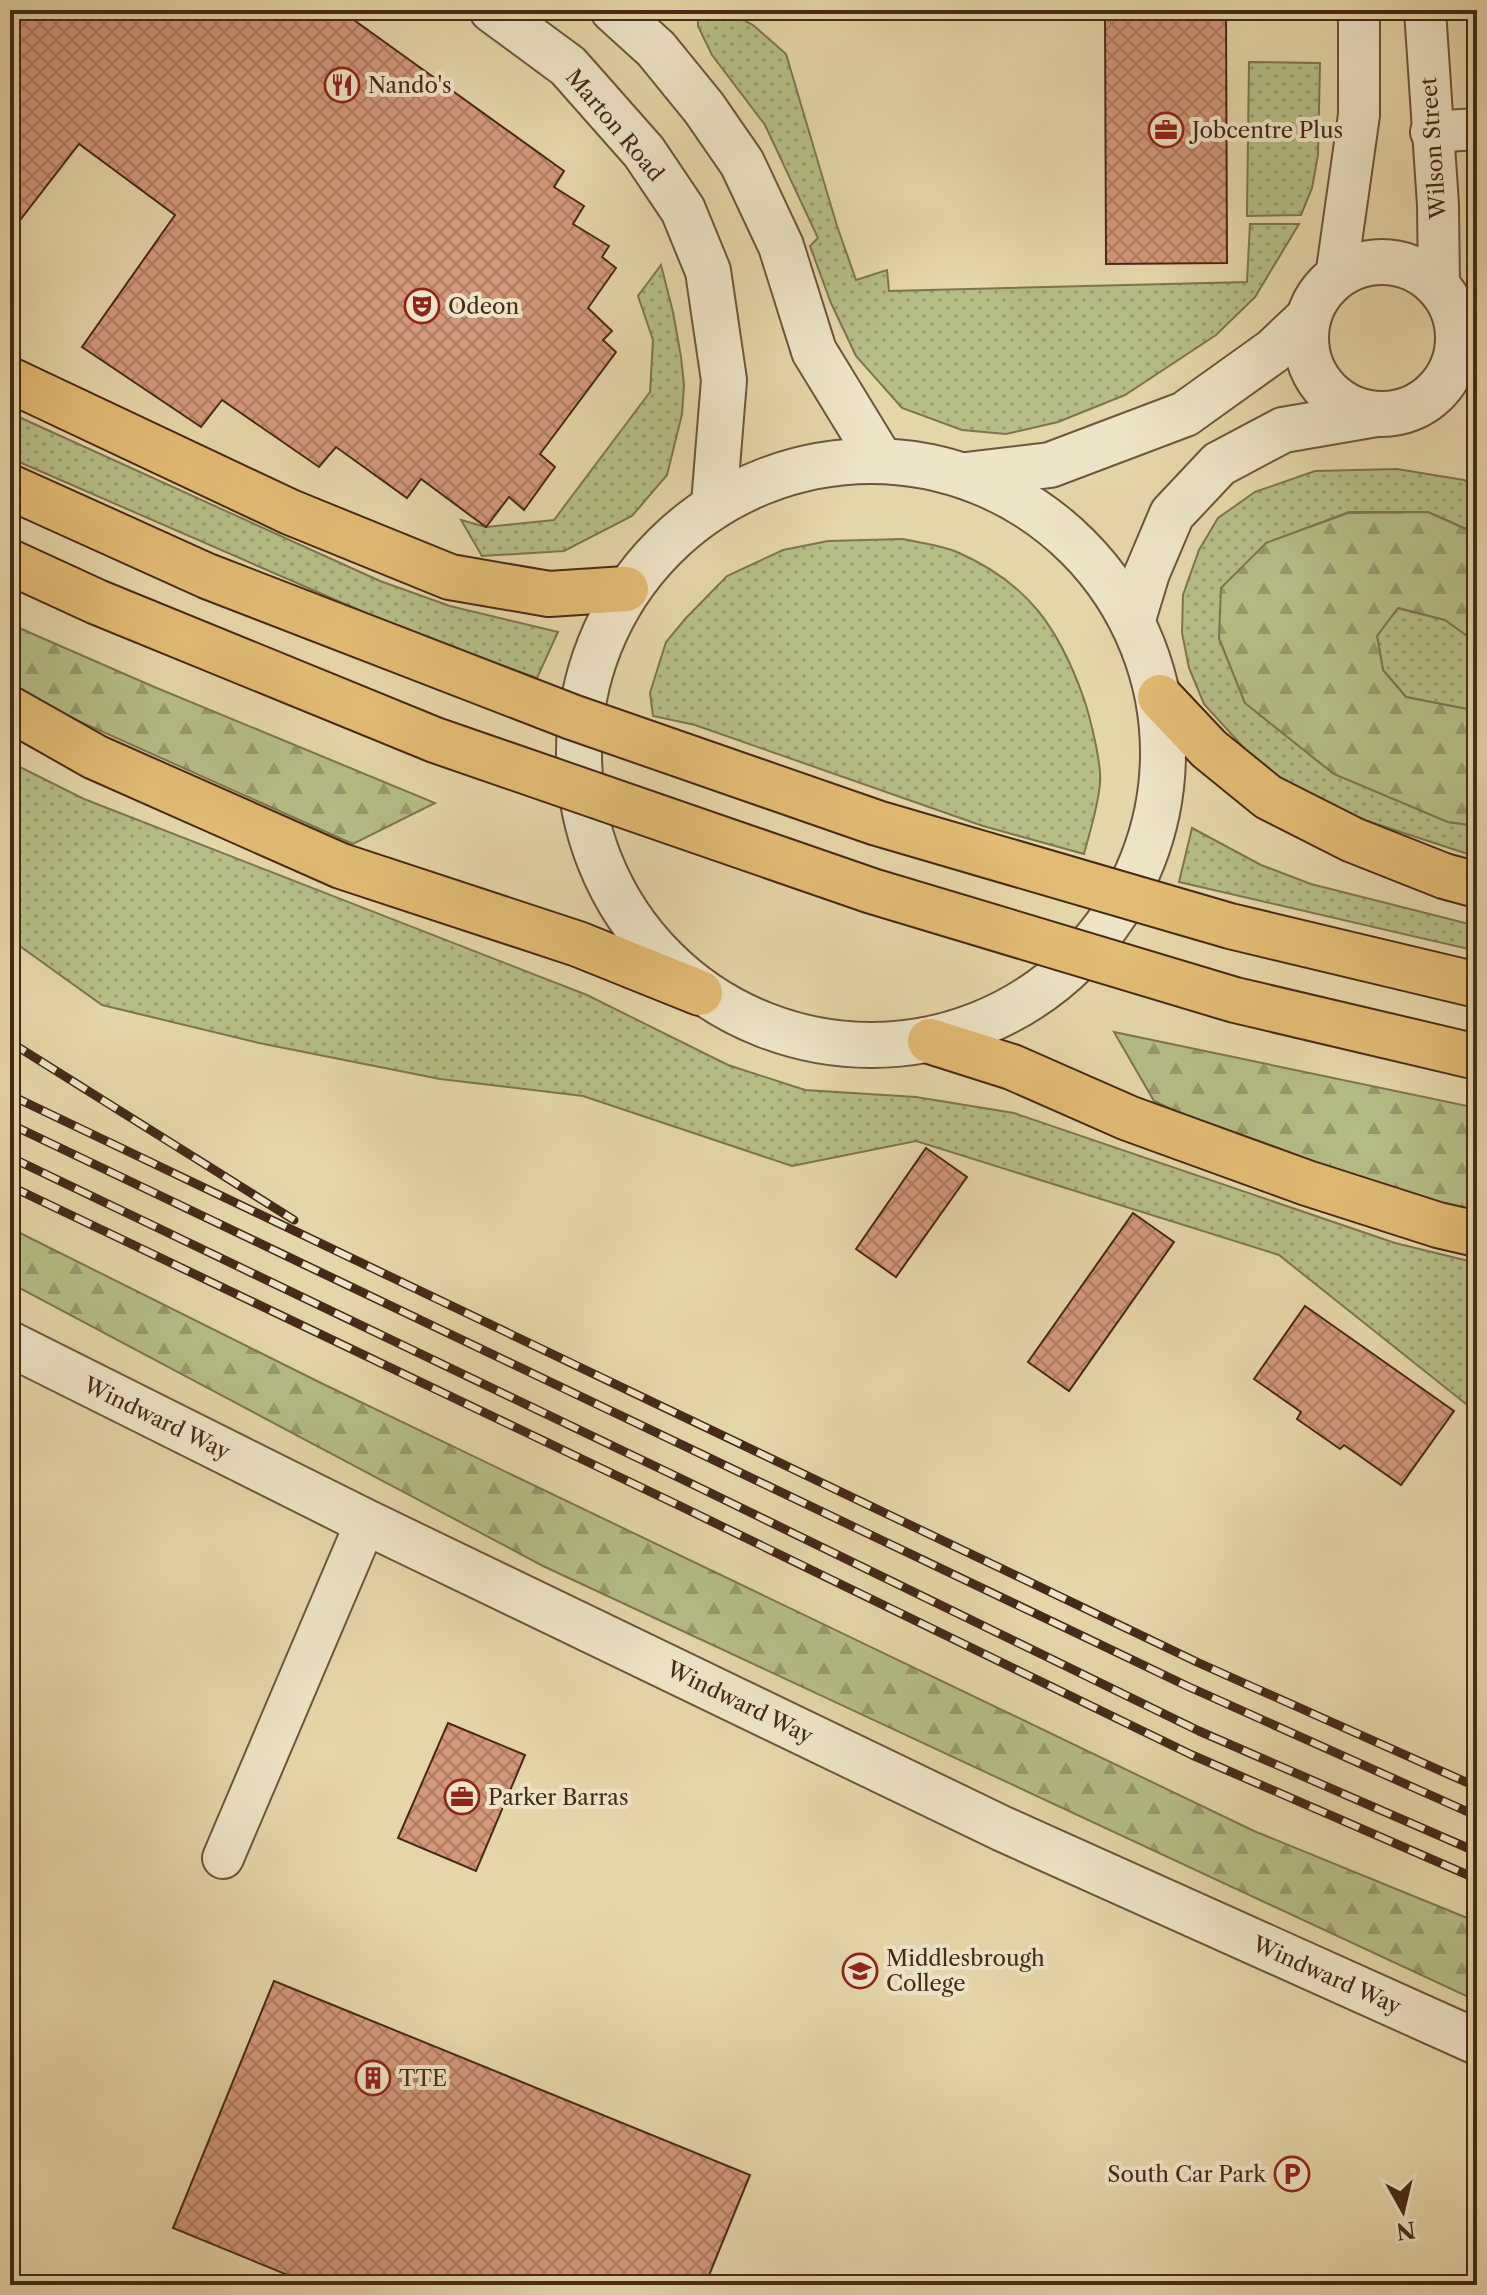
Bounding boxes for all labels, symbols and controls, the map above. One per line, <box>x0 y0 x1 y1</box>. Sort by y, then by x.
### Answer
street label: Marton Road <box>560 64 669 187</box>
restaurant icon: Nando's <box>323 66 361 104</box>
place label: Nando's <box>368 72 452 99</box>
street label: Wilson Street <box>1415 76 1452 221</box>
office icon: Jobcentre Plus <box>1147 111 1185 149</box>
place label: Jobcentre Plus <box>1189 117 1343 144</box>
theatre icon: Odeon <box>403 287 441 325</box>
place label: Odeon <box>448 293 519 320</box>
street label: Windward Way <box>78 1371 235 1466</box>
street label: Windward Way <box>661 1655 818 1750</box>
office icon: Parker Barras <box>443 1778 481 1816</box>
place label: Parker Barras <box>488 1784 629 1811</box>
street label: Windward Way <box>1247 1930 1406 2021</box>
place label: Middlesbrough College <box>886 1945 1045 1997</box>
school or university icon: Middlesbrough College <box>841 1952 879 1990</box>
building icon: TTE <box>354 2059 392 2097</box>
place label: TTE <box>399 2065 447 2092</box>
parking icon: South Car Park <box>1273 2155 1311 2193</box>
place label: South Car Park <box>1107 2161 1267 2188</box>
north arrow <box>1363 2171 1443 2251</box>
text: N <box>1394 2216 1417 2245</box>

